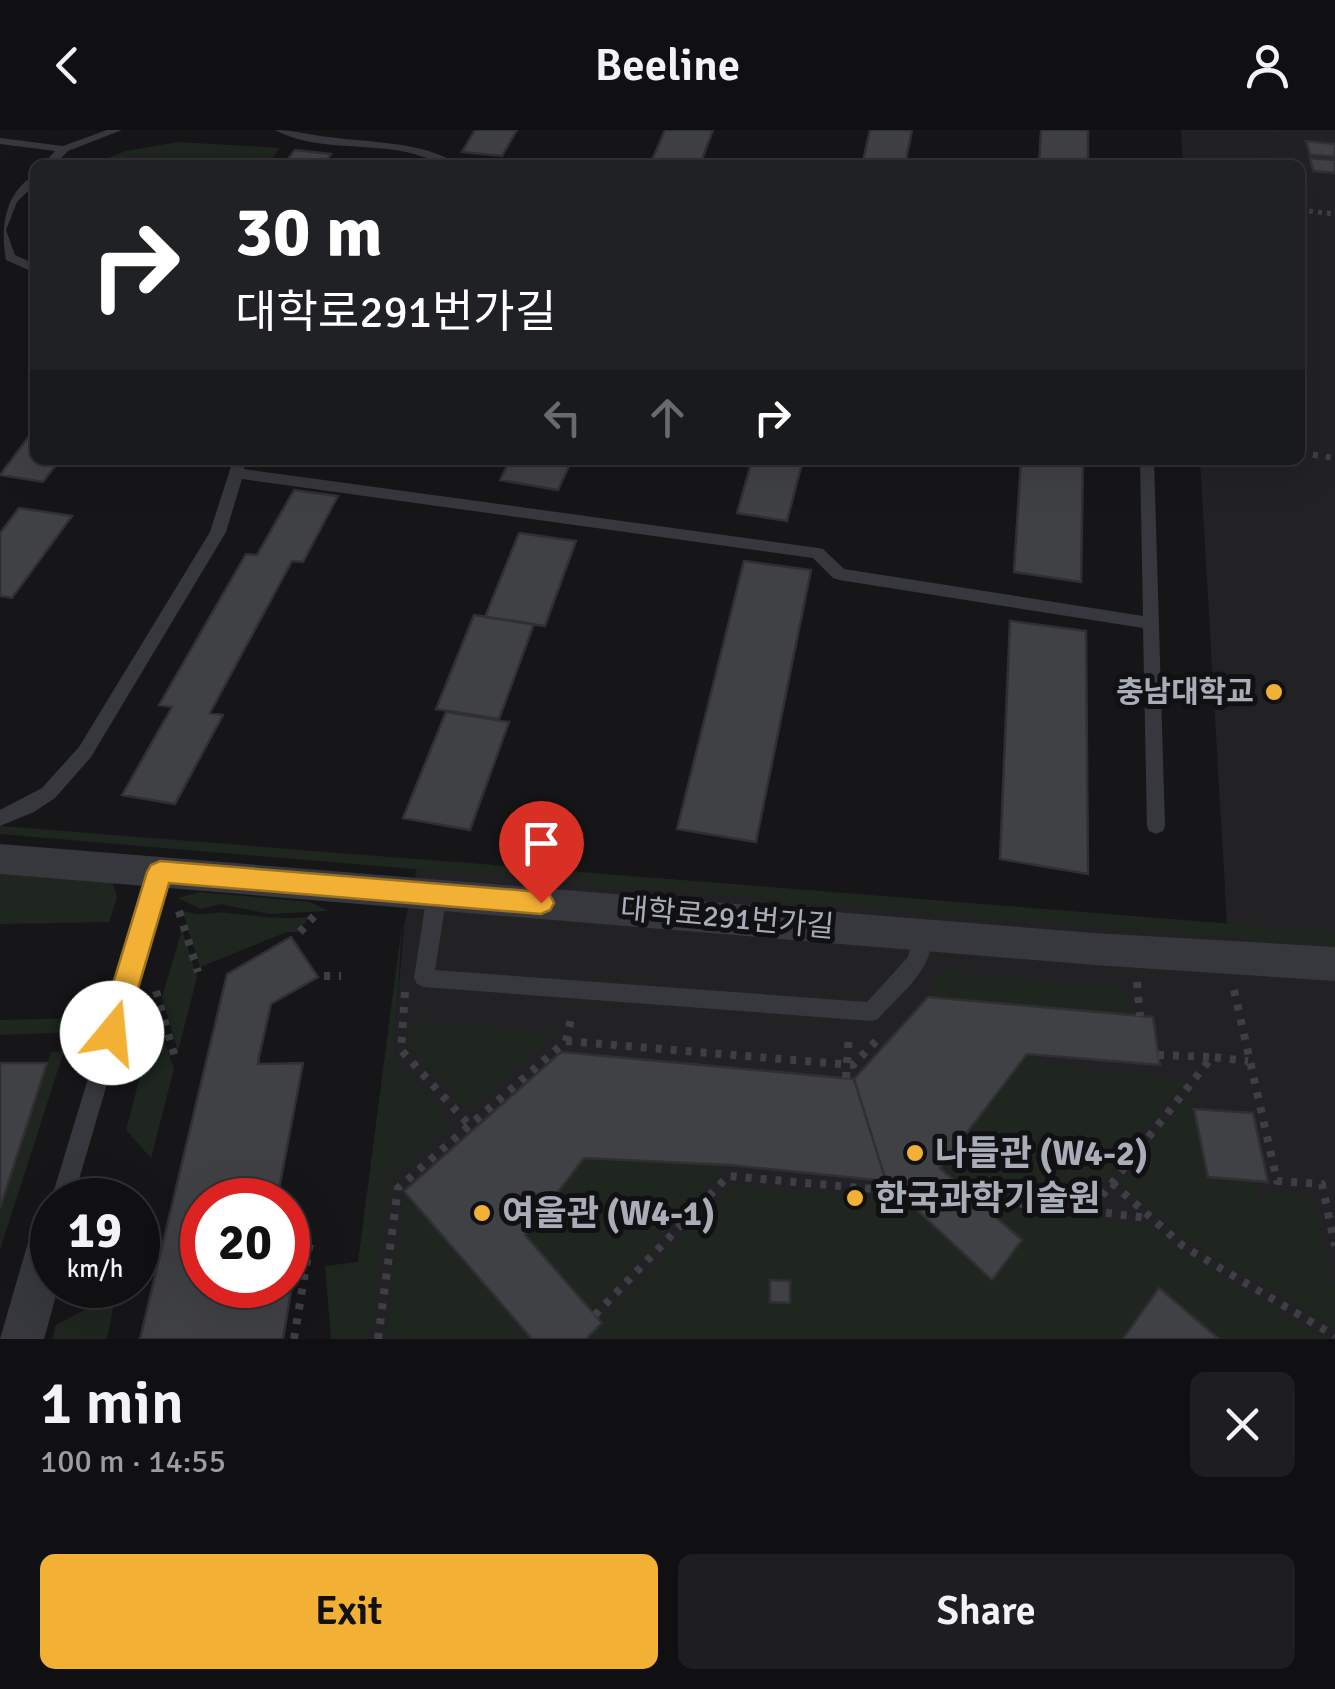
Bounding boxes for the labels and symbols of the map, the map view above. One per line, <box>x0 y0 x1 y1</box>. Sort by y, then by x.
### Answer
place label: 충남대학교 <box>1116 674 1254 711</box>
marker: 충남대학교 <box>1263 681 1285 703</box>
pin <box>499 801 584 904</box>
street label: 대학로291번가길 <box>619 890 835 946</box>
position arrow <box>60 981 164 1085</box>
place label: 나들관 (W4-2) <box>935 1132 1148 1175</box>
marker: 나들관 (W4-2) <box>904 1142 926 1164</box>
place label: 한국과학기술원 <box>875 1177 1100 1220</box>
speed limit sign: 20 <box>180 1178 310 1308</box>
marker: 한국과학기술원 <box>844 1187 866 1209</box>
place label: 여울관 (W4-1) <box>502 1192 715 1235</box>
marker: 여울관 (W4-1) <box>471 1202 493 1224</box>

